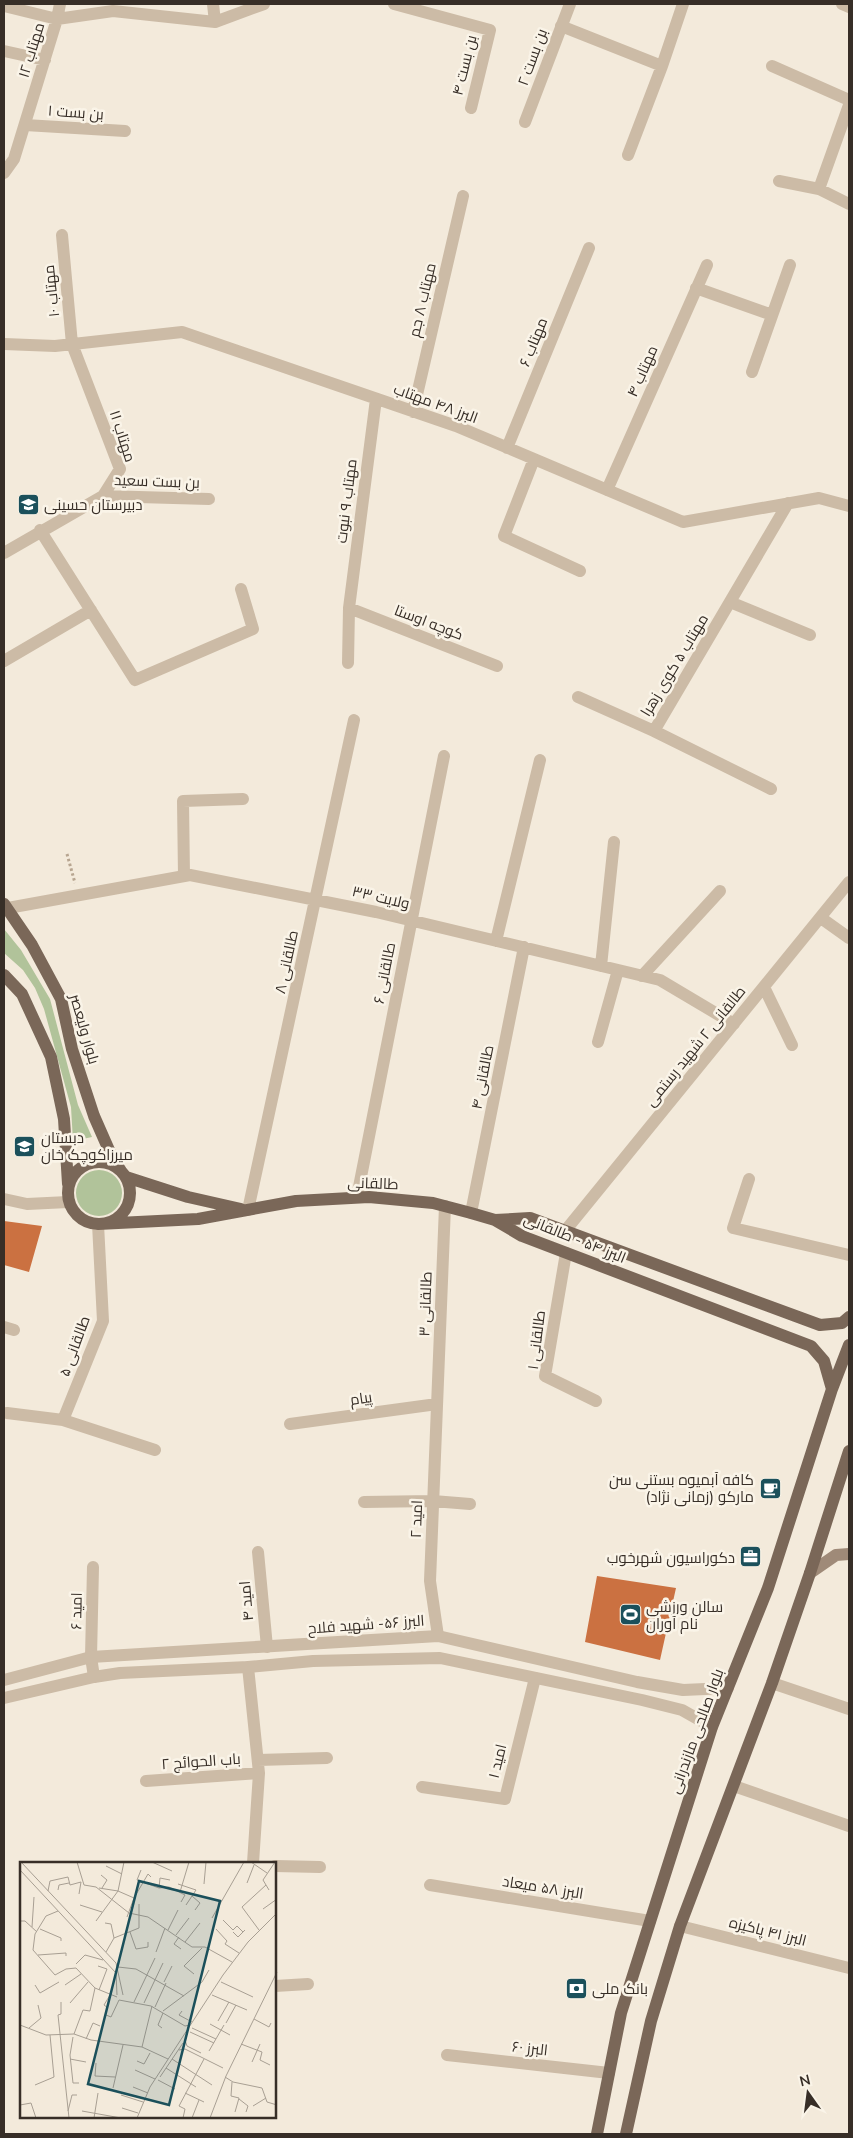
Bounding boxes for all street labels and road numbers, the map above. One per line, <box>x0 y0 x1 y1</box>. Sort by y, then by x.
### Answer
street label: مهتاب ۱۲ <box>14 20 49 80</box>
street label: بن بست ۲ <box>513 26 552 88</box>
street label: بن بست ۴ <box>447 33 482 97</box>
street label: بن بست ۱ <box>47 101 105 124</box>
street label: مهتاب ۸ جم <box>404 261 441 339</box>
street label: مهتاب ۱۰ <box>39 264 64 318</box>
street label: مهتاب ۶ <box>515 315 552 370</box>
street label: مهتاب ۴ <box>622 342 663 400</box>
street label: البرز ۴۸ مهتاب <box>391 379 481 428</box>
street label: مهتاب ۱۱ <box>105 408 140 465</box>
street label: مهتاب ۹ نبوت <box>331 458 362 544</box>
street label: بن بست سعید <box>114 470 200 493</box>
street label: کوچه اوستا <box>391 600 466 645</box>
street label: مهتاب ۵ کوی زهرا <box>636 610 713 720</box>
street label: ولایت ٣۳ <box>350 881 412 913</box>
street label: طالقانی ۸ <box>270 929 303 996</box>
street label: طالقانی ۶ <box>369 941 400 1005</box>
street label: طالقانی ۲ شهید رستمی <box>641 982 750 1111</box>
street label: بلوار ولیعصر <box>66 991 104 1066</box>
street label: طالقانی ۴ <box>466 1043 498 1111</box>
street label: طالقانی <box>347 1173 399 1194</box>
street label: البرز ۵۴ - طالقانی <box>521 1209 629 1268</box>
street label: طالقانی ۳ <box>414 1271 437 1337</box>
street label: طالقانی ۱ <box>523 1309 550 1371</box>
street label: طالقانی ۵ <box>54 1313 95 1379</box>
street label: پیام <box>349 1387 373 1410</box>
street label: امید ۲ <box>406 1500 426 1538</box>
street label: امید ۴ <box>235 1580 257 1622</box>
street label: امید ۶ <box>66 1592 86 1630</box>
street label: البرز ۵۶- شهید فلاح <box>307 1610 425 1640</box>
street label: بلوار صالحی مازندرانی <box>665 1666 728 1796</box>
street label: امید ۱ <box>484 1742 510 1780</box>
street label: باب الحوائج ۲ <box>161 1749 241 1775</box>
street label: البرز ۵۸ میعاد <box>501 1871 585 1903</box>
street label: البرز ۴۱ پاکیزه <box>727 1912 809 1951</box>
street label: البرز ۶۰ <box>511 2037 549 2059</box>

